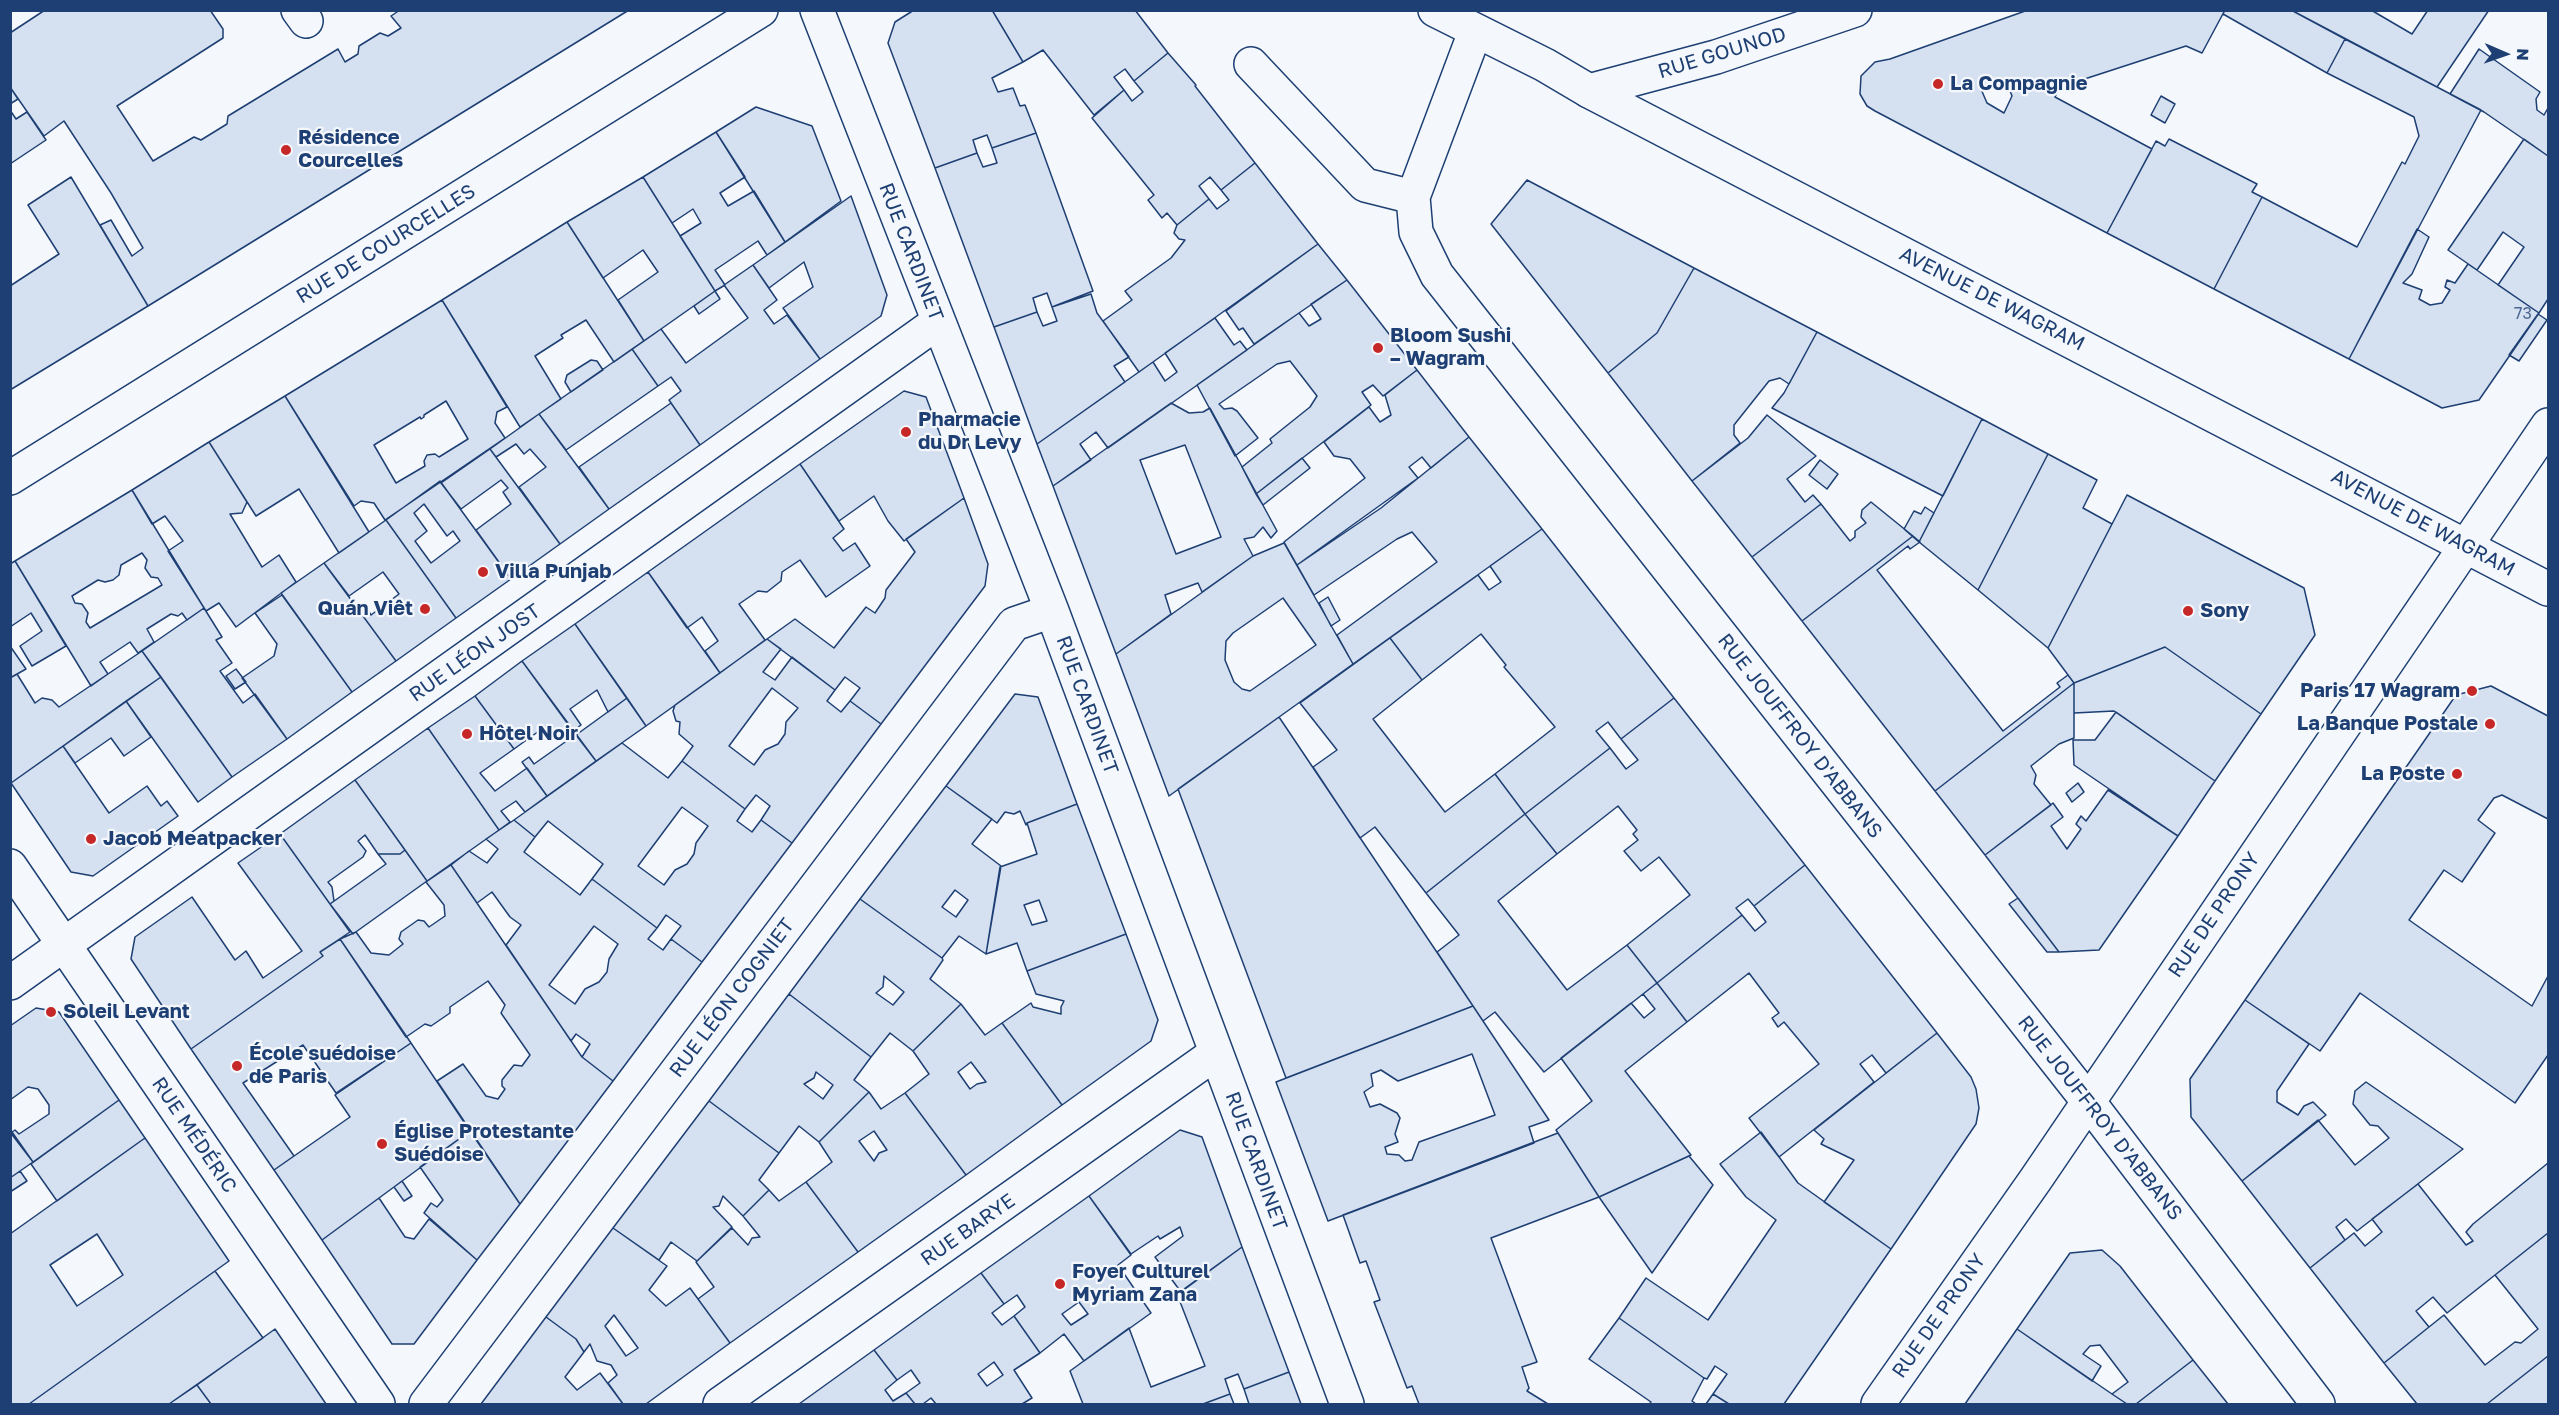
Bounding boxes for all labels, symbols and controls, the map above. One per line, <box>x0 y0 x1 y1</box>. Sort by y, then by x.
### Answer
street label: RUE GOUNOD <box>1655 22 1789 84</box>
north arrow <box>2475 24 2535 84</box>
text: N <box>2513 48 2533 61</box>
place label: La Compagnie <box>1950 72 2087 96</box>
marker: La Compagnie <box>1931 77 1945 91</box>
place label: Résidence Courcelles <box>298 126 403 173</box>
marker: Résidence Courcelles <box>279 143 293 157</box>
street label: RUE DE COURCELLES <box>292 179 480 309</box>
street label: RUE CARDINET <box>874 180 948 324</box>
street label: AVENUE DE WAGRAM <box>1895 242 2089 356</box>
house number: 73 <box>2514 304 2532 324</box>
place label: Bloom Sushi – Wagram <box>1390 324 1511 371</box>
marker: Bloom Sushi – Wagram <box>1371 341 1385 355</box>
place label: Pharmacie du Dr Levy <box>918 408 1022 455</box>
marker: Pharmacie du Dr Levy <box>899 425 913 439</box>
street label: AVENUE DE WAGRAM <box>2327 464 2519 582</box>
place label: Villa Punjab <box>495 560 611 584</box>
marker: Villa Punjab <box>476 565 490 579</box>
place label: Quán Viêt <box>318 597 413 621</box>
street label: RUE LÉON JOST <box>405 599 545 707</box>
place label: Sony <box>2200 599 2249 623</box>
marker: Quán Viêt <box>418 602 432 616</box>
marker: Sony <box>2181 604 2195 618</box>
street label: RUE JOUFFROY D'ABBANS <box>1713 629 1887 843</box>
street label: RUE CARDINET <box>1051 632 1123 778</box>
place label: Paris 17 Wagram <box>2300 679 2460 703</box>
marker: Paris 17 Wagram <box>2465 684 2479 698</box>
place label: La Banque Postale <box>2297 712 2478 736</box>
marker: La Banque Postale <box>2483 717 2497 731</box>
place label: Hôtel Noir <box>479 722 578 746</box>
marker: Hôtel Noir <box>460 727 474 741</box>
place label: La Poste <box>2361 762 2445 786</box>
marker: La Poste <box>2450 767 2464 781</box>
place label: Jacob Meatpacker <box>103 827 282 851</box>
marker: Jacob Meatpacker <box>84 832 98 846</box>
street label: RUE DE PRONY <box>2163 848 2265 982</box>
street label: RUE LÉON COGNIET <box>664 914 800 1082</box>
place label: Soleil Levant <box>63 1000 190 1024</box>
marker: Soleil Levant <box>44 1005 58 1019</box>
street label: RUE JOUFFROY D'ABBANS <box>2013 1011 2187 1225</box>
place label: École suédoise de Paris <box>249 1042 396 1089</box>
marker: École suédoise de Paris <box>230 1059 244 1073</box>
street label: RUE MÉDÉRIC <box>147 1073 241 1197</box>
street label: RUE CARDINET <box>1220 1088 1292 1234</box>
place label: Église Protestante Suédoise <box>394 1120 574 1167</box>
marker: Église Protestante Suédoise <box>375 1137 389 1151</box>
street label: RUE BARYE <box>916 1189 1020 1271</box>
street label: RUE DE PRONY <box>1887 1249 1991 1383</box>
place label: Foyer Culturel Myriam Zana <box>1072 1260 1210 1307</box>
marker: Foyer Culturel Myriam Zana <box>1053 1277 1067 1291</box>

